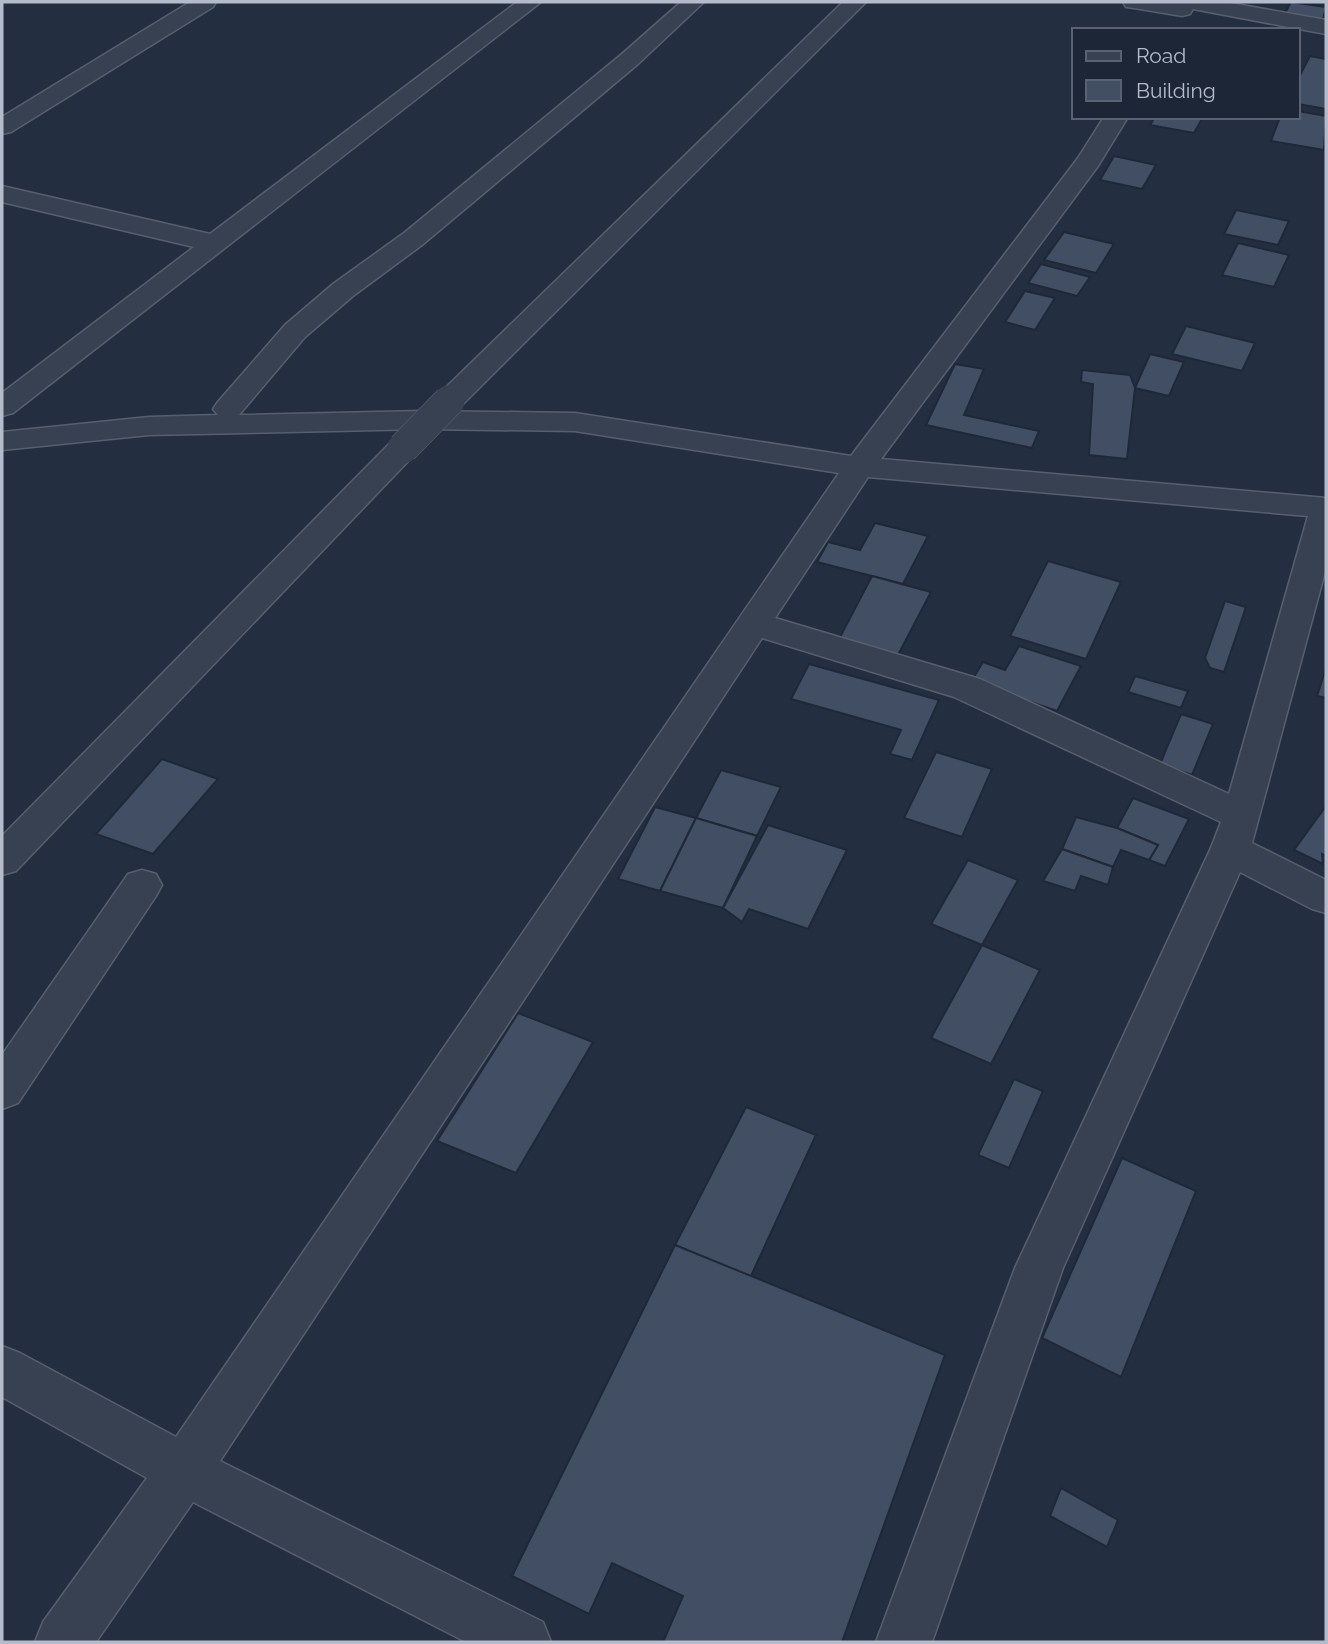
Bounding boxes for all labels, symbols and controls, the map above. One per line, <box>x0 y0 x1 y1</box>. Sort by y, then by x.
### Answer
legend <box>1072 28 1300 119</box>
text: Road <box>1136 43 1186 68</box>
text: Building <box>1136 78 1216 103</box>

